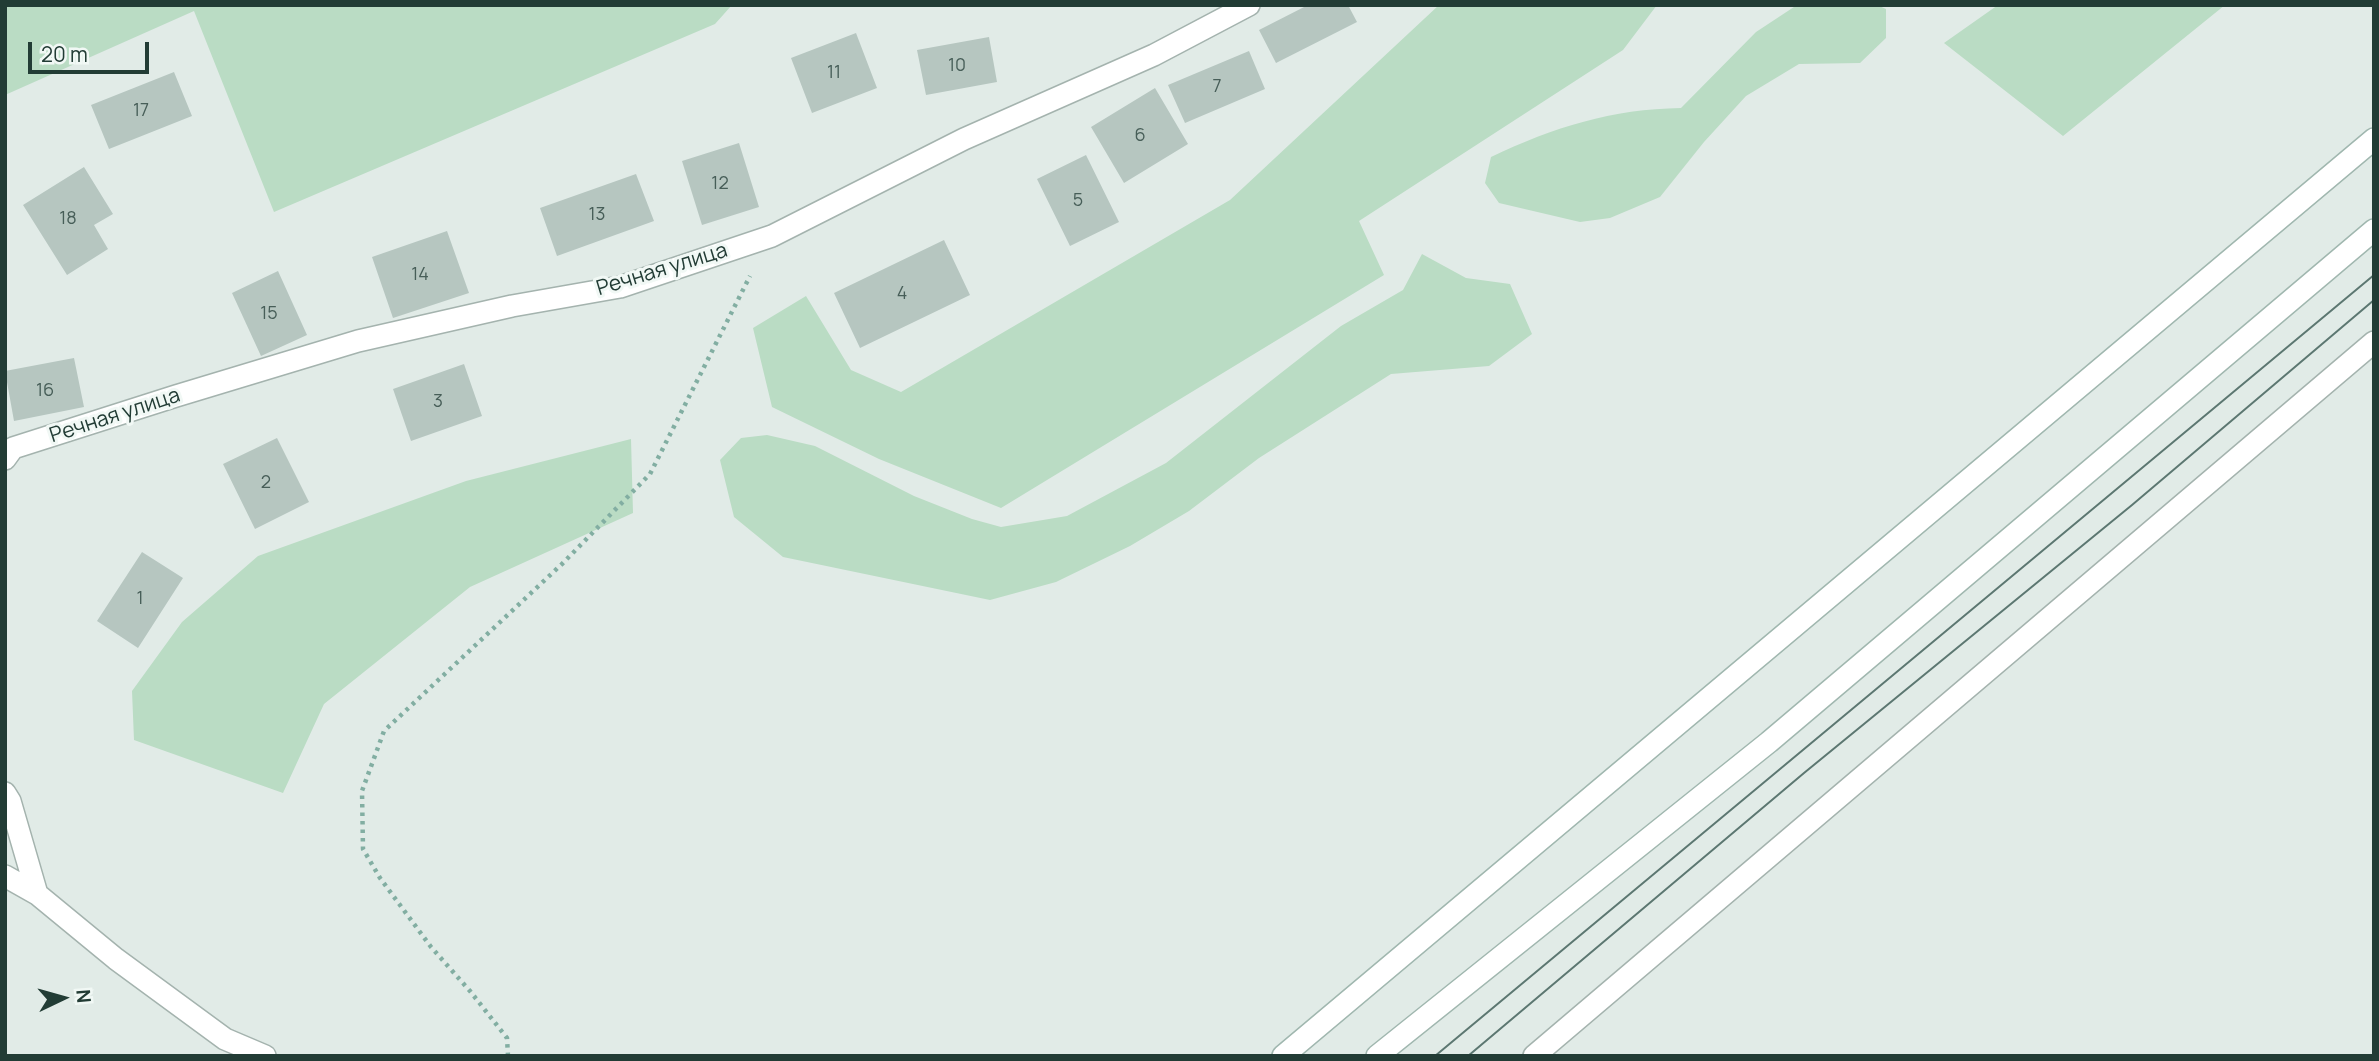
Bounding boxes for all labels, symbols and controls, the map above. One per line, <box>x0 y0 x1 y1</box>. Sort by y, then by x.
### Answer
scale bar <box>32 28 152 72</box>
text: 20 m <box>41 40 88 68</box>
house number: 10 <box>948 55 966 77</box>
house number: 11 <box>827 62 841 84</box>
house number: 7 <box>1212 76 1222 98</box>
house number: 17 <box>133 100 149 122</box>
house number: 6 <box>1134 125 1146 147</box>
house number: 12 <box>711 173 729 195</box>
house number: 5 <box>1073 190 1083 212</box>
house number: 13 <box>589 204 605 226</box>
house number: 18 <box>59 208 77 230</box>
street label: Речная улица <box>593 238 731 302</box>
house number: 14 <box>411 264 429 286</box>
house number: 4 <box>897 283 907 305</box>
house number: 15 <box>260 303 278 325</box>
house number: 16 <box>36 380 54 402</box>
street label: Речная улица <box>47 383 183 449</box>
house number: 3 <box>433 391 443 413</box>
house number: 2 <box>261 472 271 494</box>
house number: 1 <box>136 588 144 610</box>
north arrow <box>28 963 98 1033</box>
text: N <box>70 988 97 1004</box>

